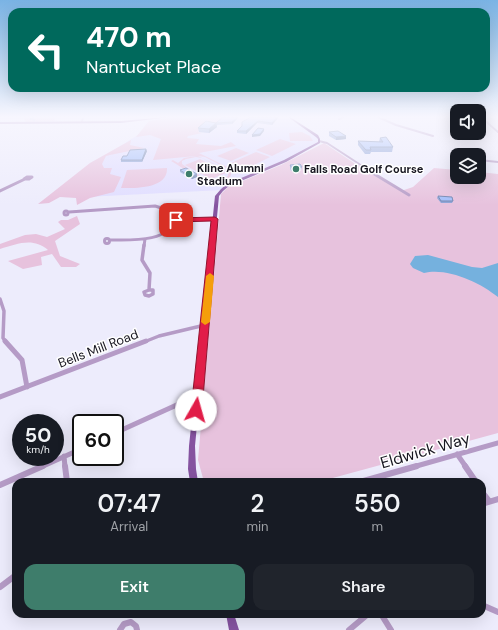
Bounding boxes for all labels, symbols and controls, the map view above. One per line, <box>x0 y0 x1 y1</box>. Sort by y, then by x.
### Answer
text: 470 m <box>86 19 172 56</box>
icon: left <box>20 24 72 76</box>
text: Nantucket Place <box>86 55 221 79</box>
map controls <box>450 104 486 184</box>
button: sound <box>450 104 486 140</box>
button: layers <box>450 148 486 184</box>
place label: Kline Alumni Stadium <box>197 161 264 188</box>
place label: Falls Road Golf Course <box>304 162 424 176</box>
marker: Falls Road Golf Course <box>291 164 301 174</box>
marker: Kline Alumni Stadium <box>184 169 194 179</box>
pin <box>159 203 193 237</box>
icon: arrive <box>165 209 187 231</box>
street label: Bells Mill Road <box>56 325 141 372</box>
position arrow <box>175 389 217 431</box>
speed limit sign: 60 <box>72 414 124 466</box>
text: 50 <box>25 422 51 448</box>
street label: Eldwick Way <box>378 428 472 473</box>
text: km/h <box>26 443 50 456</box>
text: 07:47 <box>98 488 161 519</box>
text: 2 <box>251 488 264 519</box>
text: 550 <box>354 488 400 519</box>
text: Arrival <box>110 518 148 535</box>
text: min <box>246 518 269 535</box>
text: m <box>371 518 383 535</box>
button: Exit <box>24 564 245 610</box>
button: Share <box>253 564 474 610</box>

